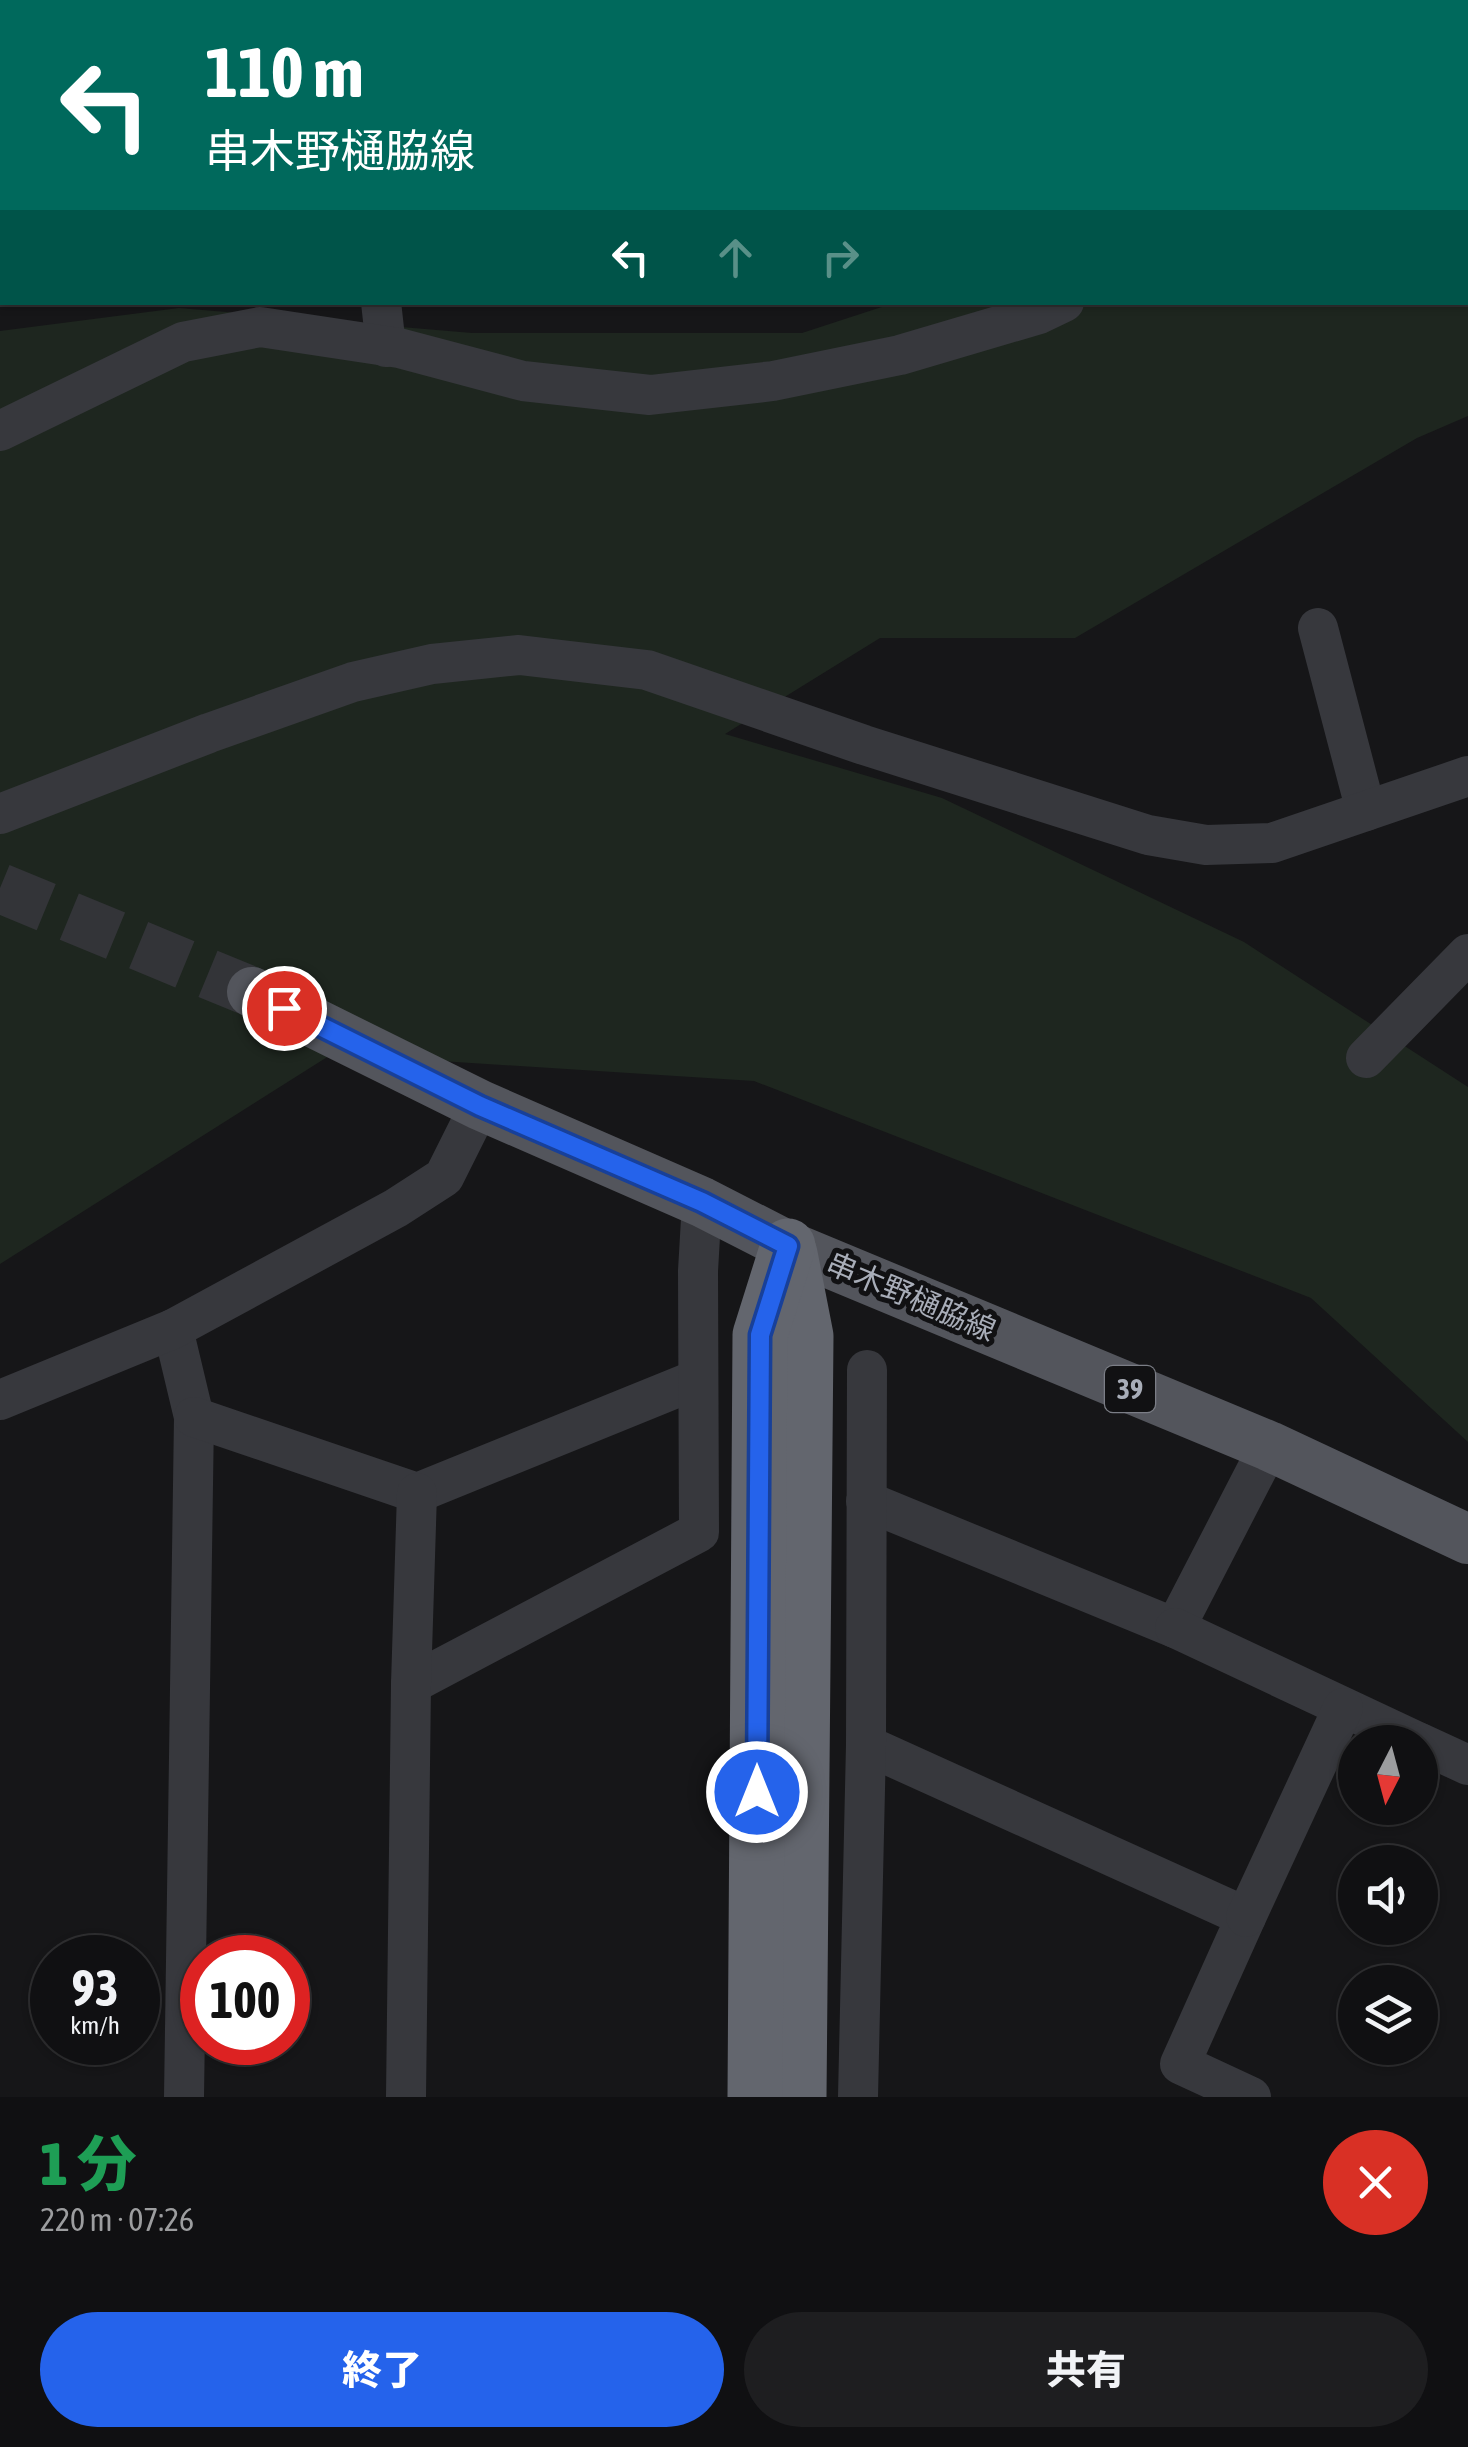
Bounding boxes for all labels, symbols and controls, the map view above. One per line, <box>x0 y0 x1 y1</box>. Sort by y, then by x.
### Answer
text: 110 m <box>205 32 364 112</box>
icon: left <box>40 40 170 170</box>
text: 串木野樋脇線 <box>205 125 475 177</box>
icon: left <box>603 230 658 285</box>
icon: ahead <box>708 230 763 285</box>
icon: right <box>813 230 868 285</box>
pin <box>242 966 327 1051</box>
icon: arrive <box>257 981 312 1036</box>
street label: 串木野樋脇線 <box>822 1245 1001 1347</box>
road number: 39 <box>1105 1366 1155 1412</box>
north arrow <box>1338 1725 1438 1825</box>
map controls <box>1338 1725 1438 2065</box>
position arrow <box>705 1740 809 1844</box>
button: sound <box>1338 1845 1438 1945</box>
speed limit sign: 100 <box>180 1935 310 2065</box>
text: 93 <box>71 1959 118 2017</box>
button: layers <box>1338 1965 1438 2065</box>
text: km/h <box>70 2011 120 2039</box>
text: 1 分 <box>40 2129 136 2198</box>
button: close <box>1323 2130 1428 2235</box>
text: 220 m · 07:26 <box>40 2201 194 2238</box>
button: 終了 <box>40 2312 724 2427</box>
button: 共有 <box>744 2312 1428 2427</box>

